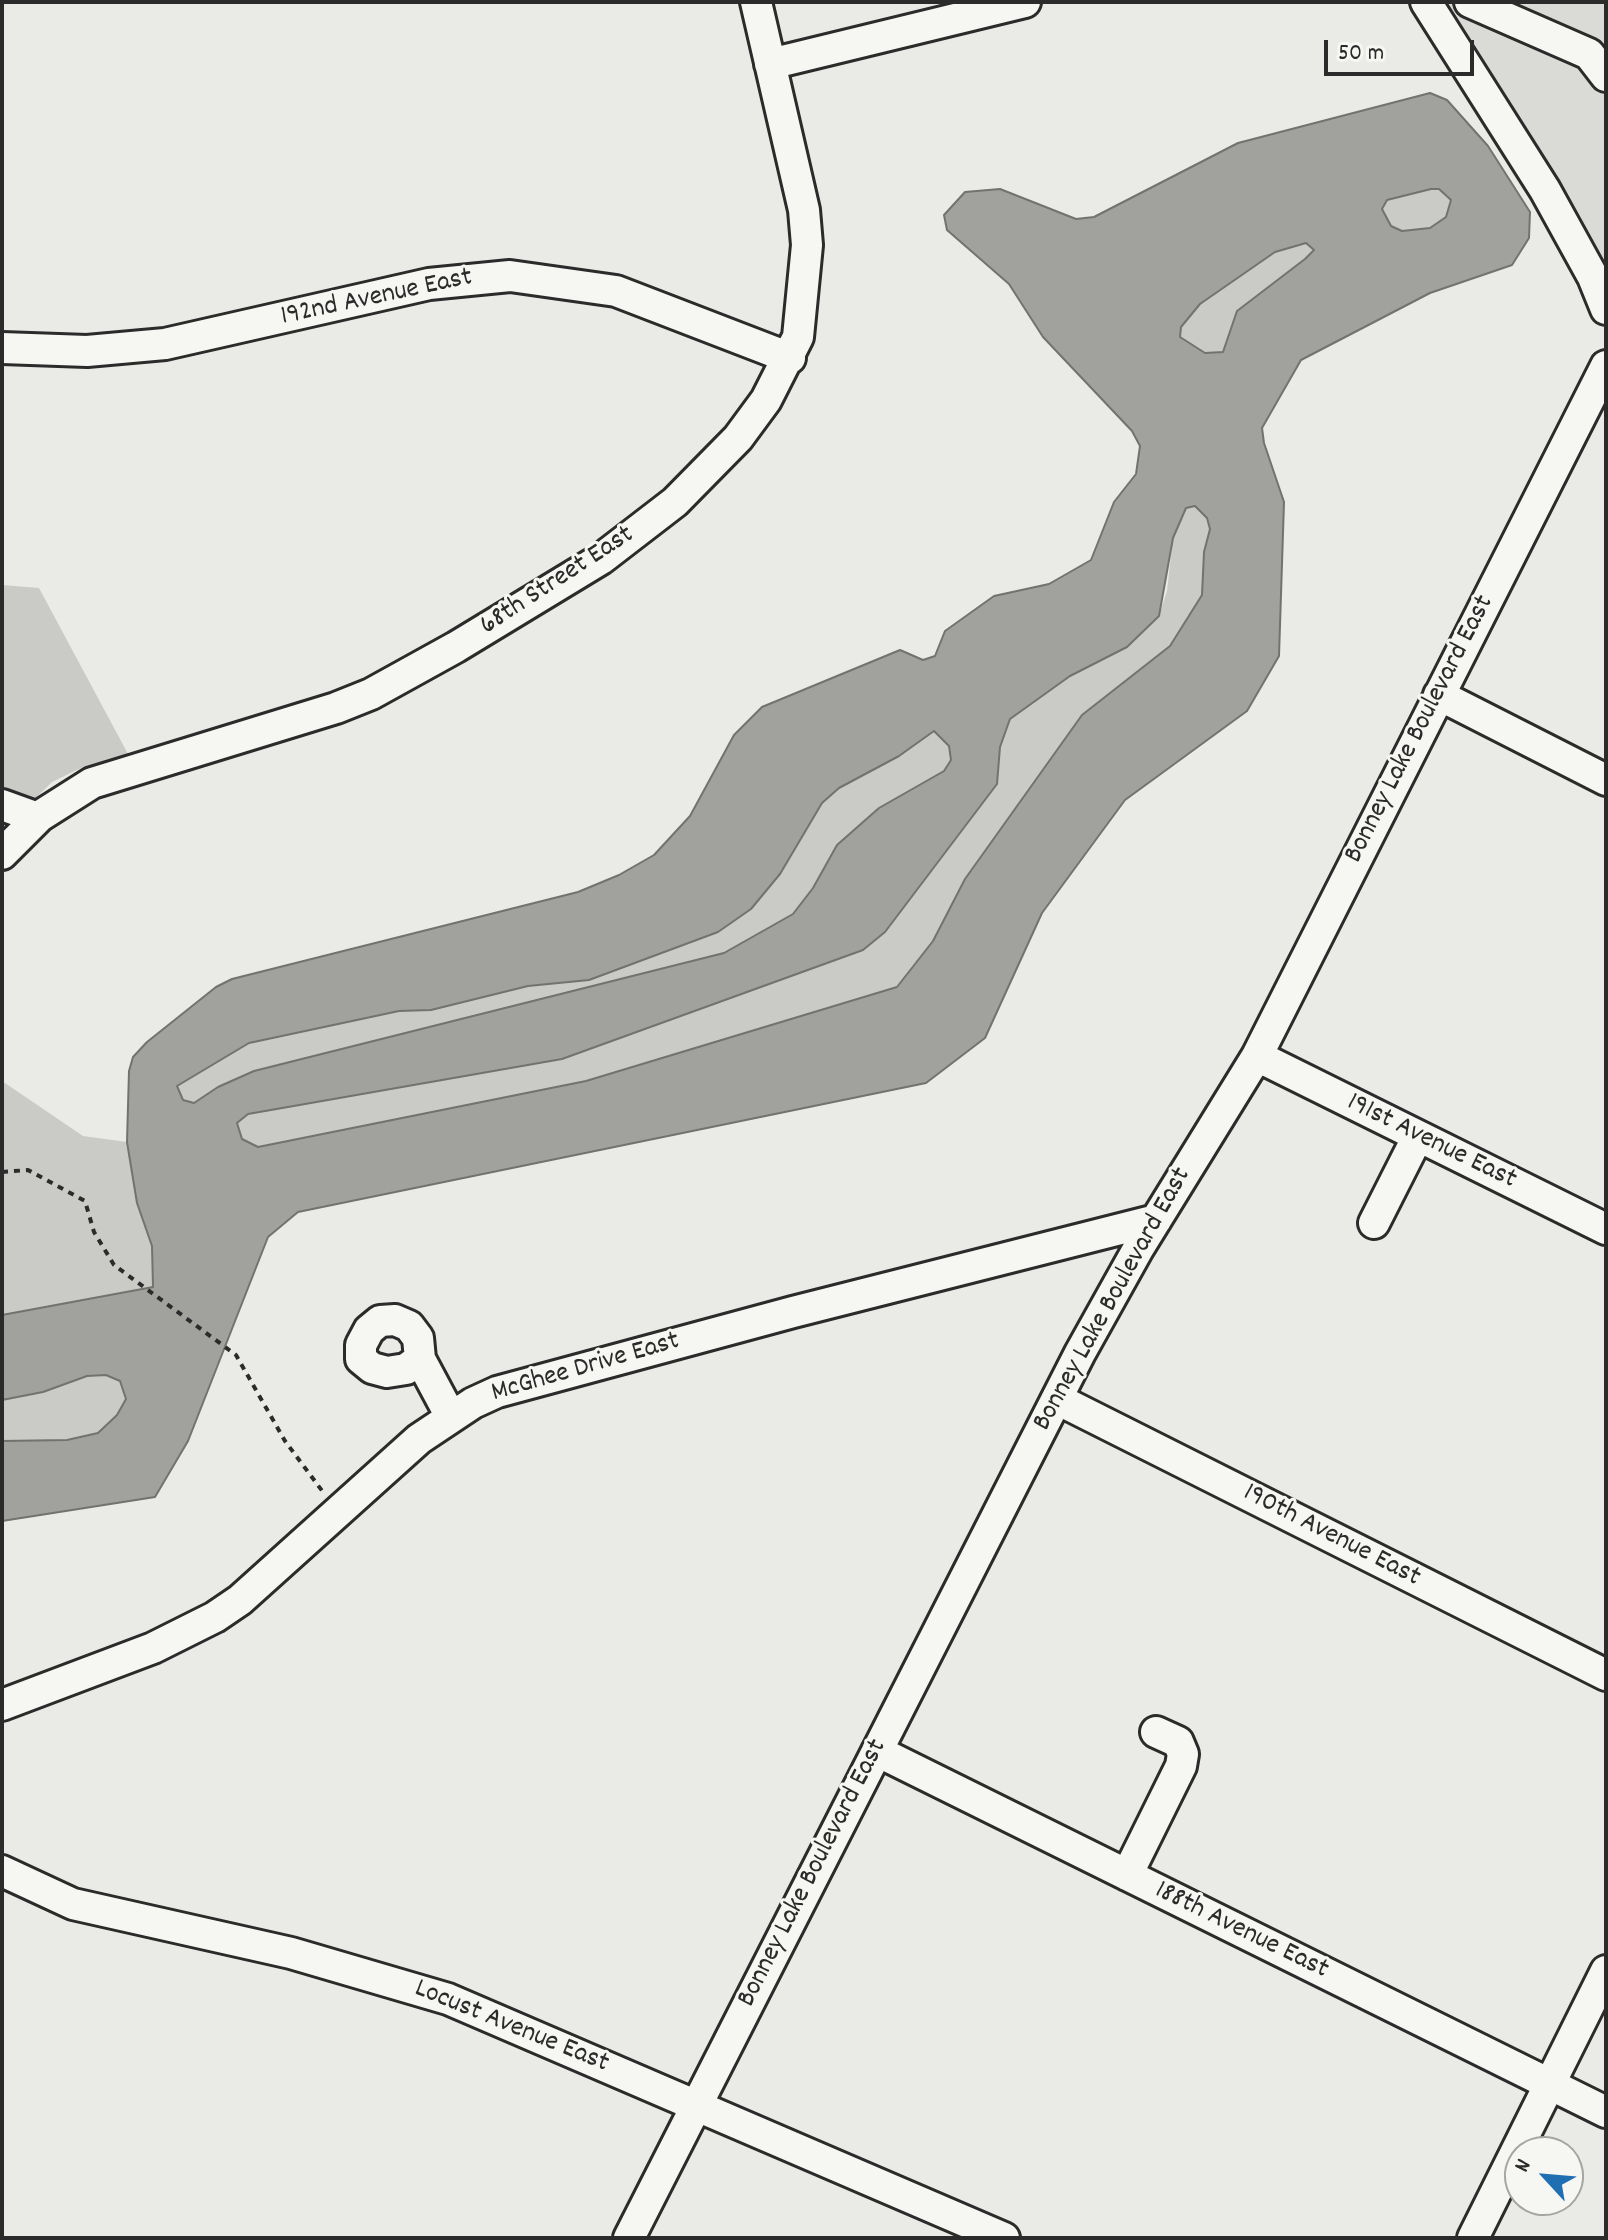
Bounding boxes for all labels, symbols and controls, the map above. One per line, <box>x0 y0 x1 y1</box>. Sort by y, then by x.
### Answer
scale bar <box>1328 24 1478 74</box>
text: 50 m <box>1338 37 1384 71</box>
street label: 192nd Avenue East <box>278 262 476 336</box>
street label: 68th Street East <box>475 520 641 644</box>
street label: Bonney Lake Boulevard East <box>1339 591 1503 869</box>
street label: 191st Avenue East <box>1341 1087 1521 1199</box>
street label: Bonney Lake Boulevard East <box>1028 1162 1200 1438</box>
street label: McGhee Drive East <box>488 1326 684 1412</box>
street label: 190th Avenue East <box>1237 1478 1425 1596</box>
street label: Bonney Lake Boulevard East <box>732 1735 896 2013</box>
street label: 188th Avenue East <box>1149 1875 1333 1989</box>
street label: Locust Avenue East <box>409 1974 613 2082</box>
north arrow <box>1504 2136 1584 2216</box>
text: N <box>1507 2154 1540 2178</box>

